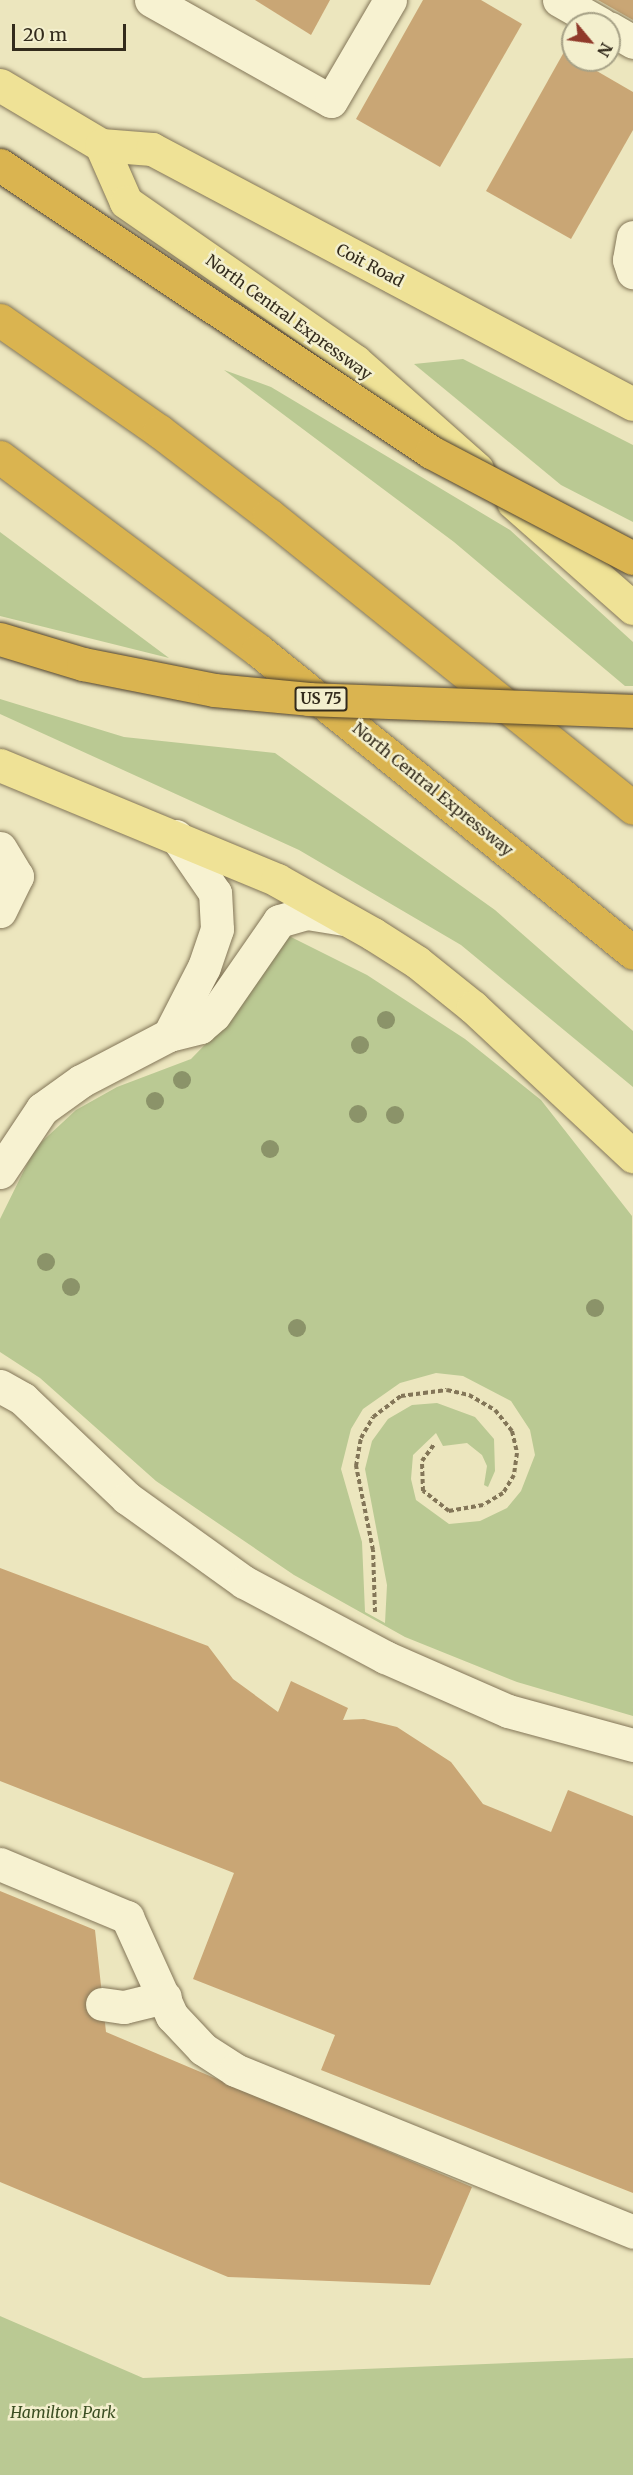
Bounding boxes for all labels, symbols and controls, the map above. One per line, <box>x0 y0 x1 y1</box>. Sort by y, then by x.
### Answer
scale bar <box>15 12 129 50</box>
north arrow <box>561 12 621 72</box>
text: 20 m <box>23 23 67 46</box>
text: N <box>593 39 617 60</box>
street label: Coit Road <box>333 239 407 291</box>
street label: North Central Expressway <box>202 250 376 384</box>
road number: US 75 <box>294 687 348 711</box>
street label: North Central Expressway <box>349 718 517 860</box>
park label: Hamilton Park <box>10 2402 116 2422</box>

